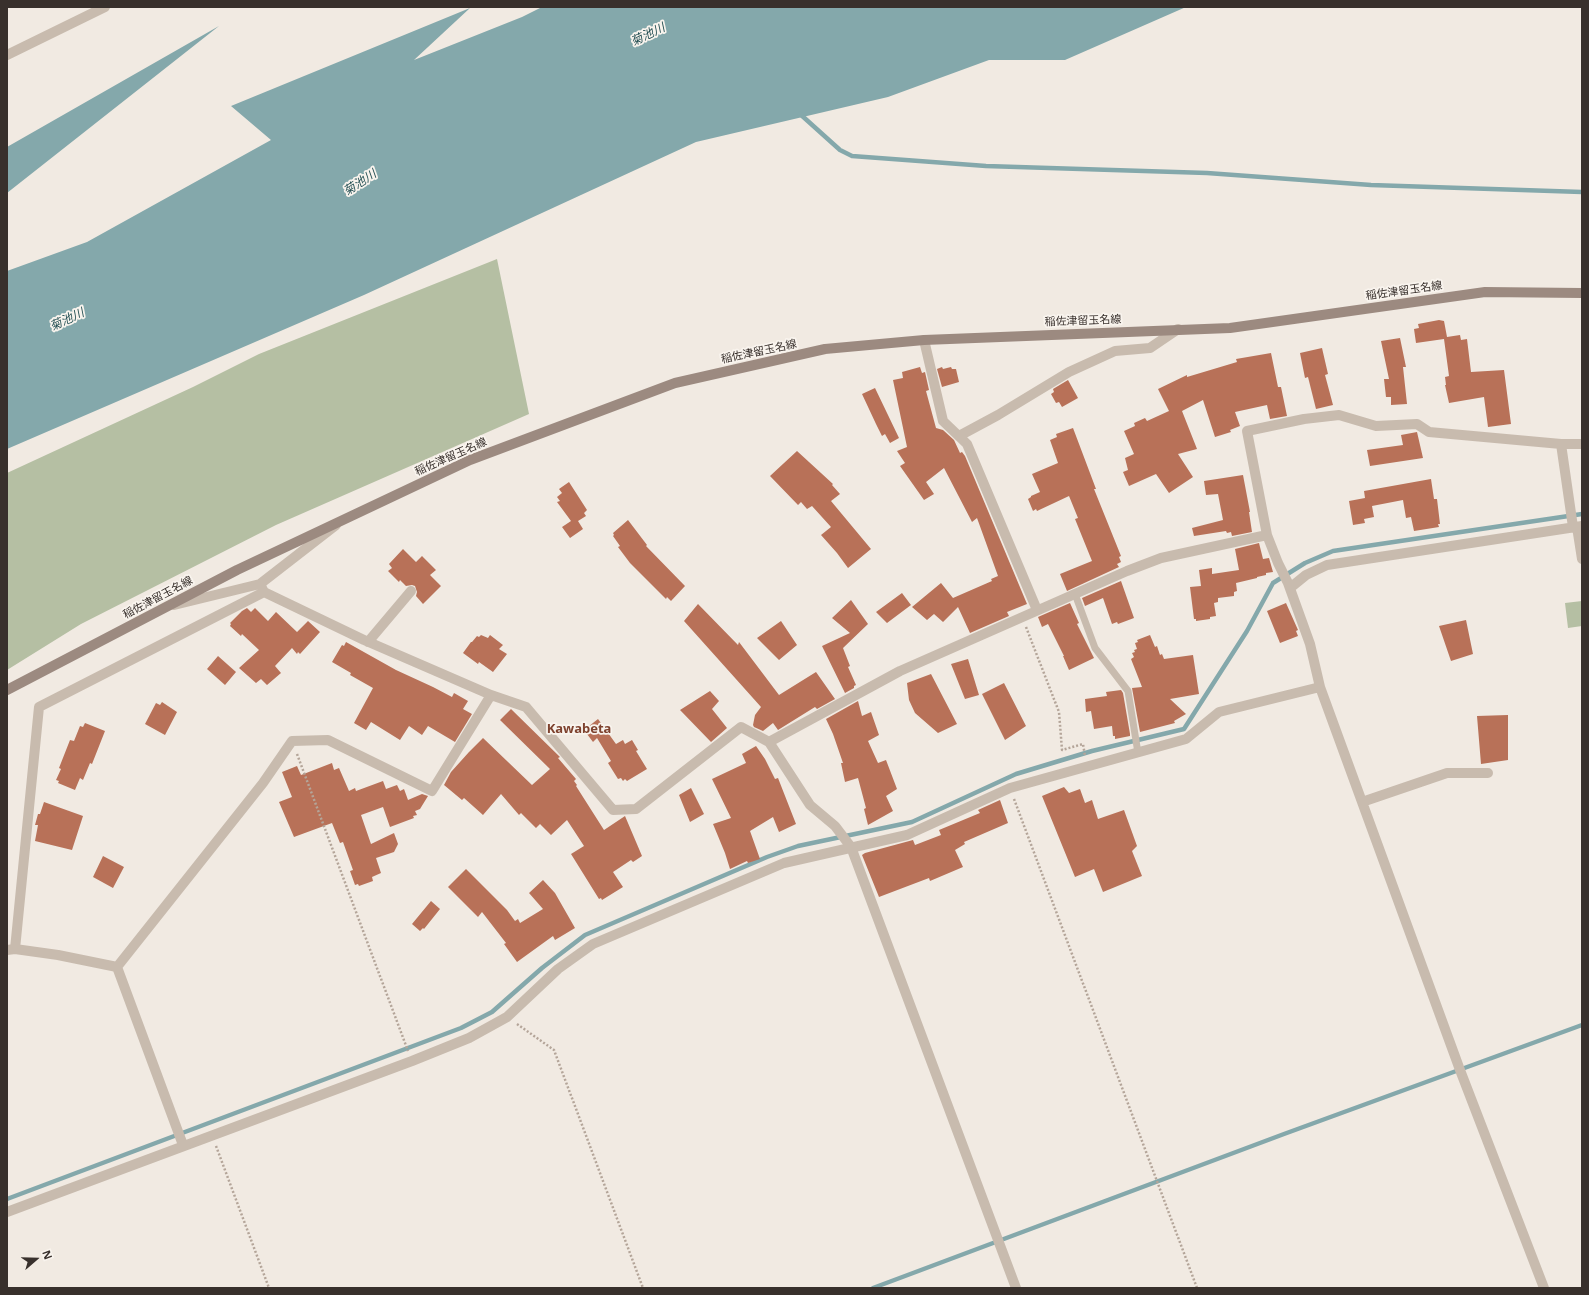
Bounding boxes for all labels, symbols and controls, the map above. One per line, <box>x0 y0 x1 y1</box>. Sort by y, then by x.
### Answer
water label: 菊池川 <box>629 21 667 49</box>
water label: 菊池川 <box>341 167 379 199</box>
street label: 稲佐津留玉名線 <box>1365 279 1443 303</box>
water label: 菊池川 <box>48 306 86 334</box>
street label: 稲佐津留玉名線 <box>1044 313 1122 329</box>
street label: 稲佐津留玉名線 <box>720 338 798 366</box>
street label: 稲佐津留玉名線 <box>413 435 489 479</box>
street label: 稲佐津留玉名線 <box>121 574 195 622</box>
district label: Kawabeta <box>547 721 611 737</box>
north arrow <box>16 1239 56 1279</box>
text: N <box>39 1248 56 1261</box>

